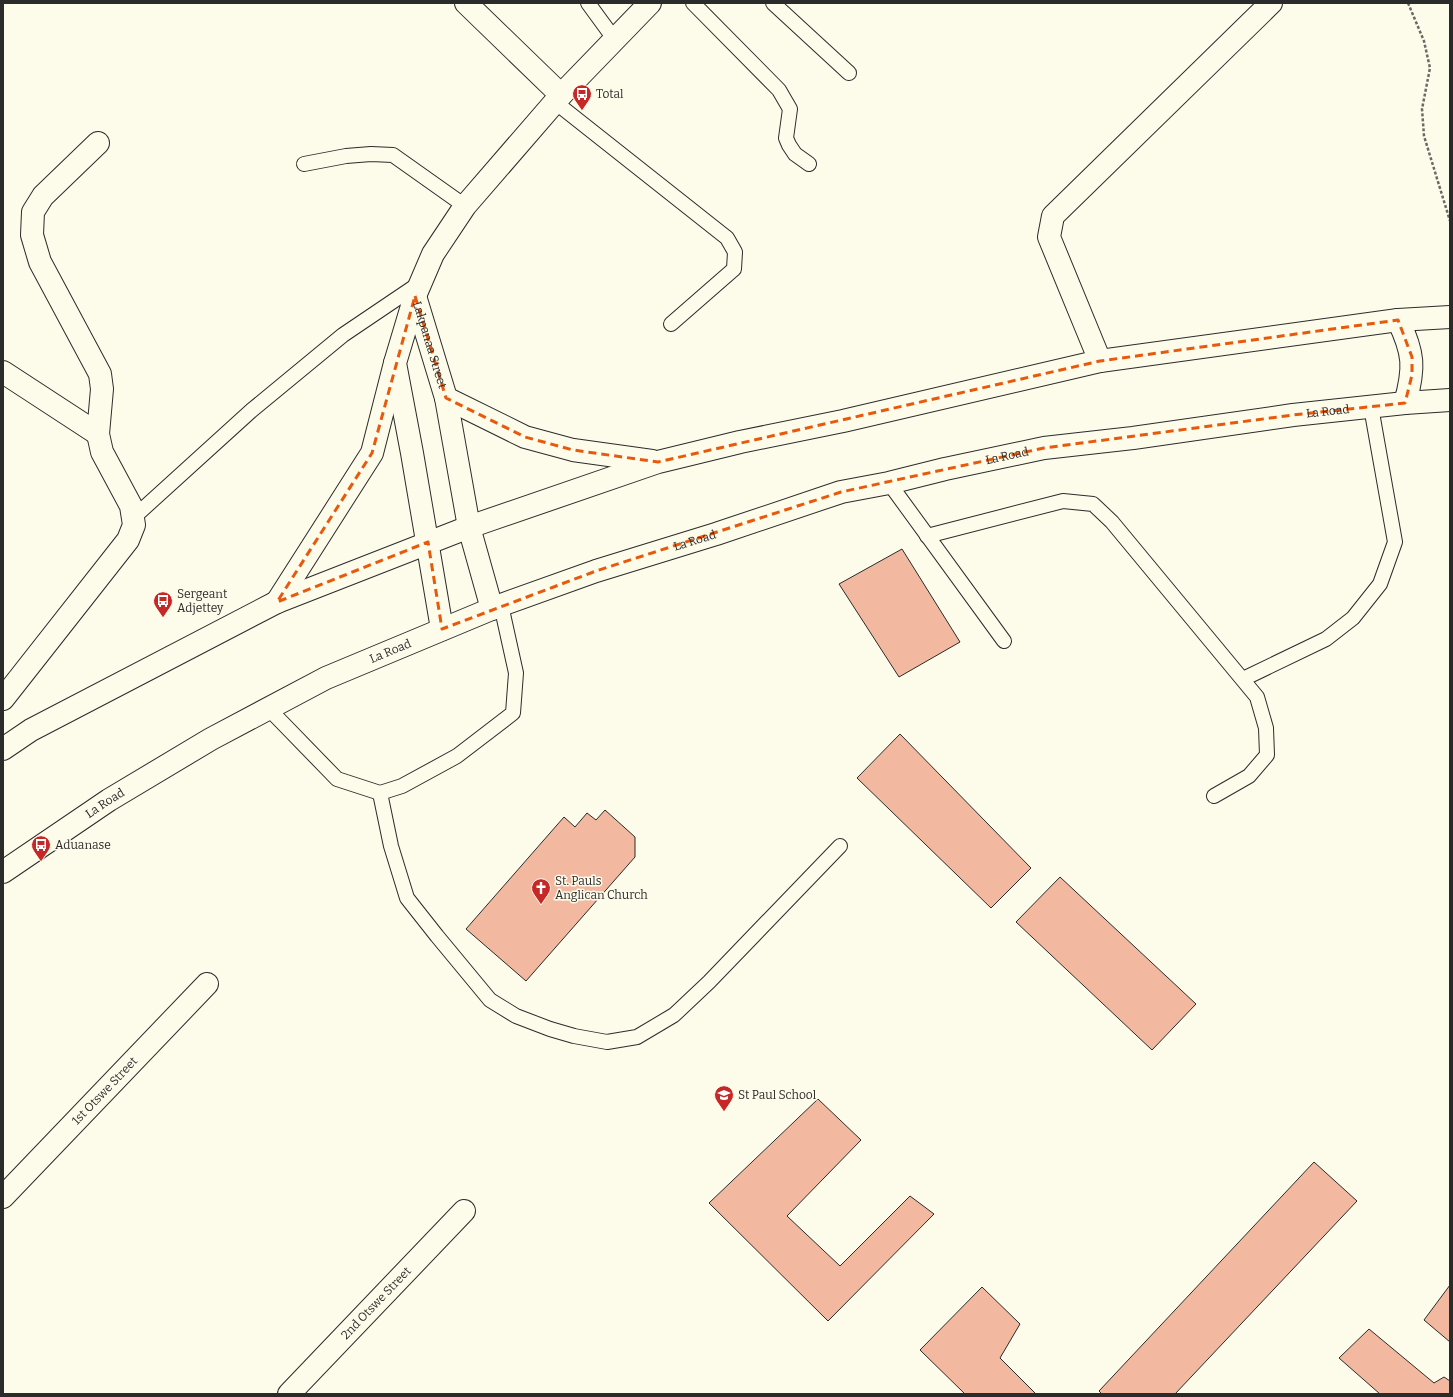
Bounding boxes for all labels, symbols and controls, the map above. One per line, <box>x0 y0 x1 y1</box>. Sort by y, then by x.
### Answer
bus stop icon: Total <box>571 83 593 111</box>
place label: Total <box>596 87 624 101</box>
street label: Lakpanaa Street <box>410 299 450 391</box>
street label: La Road <box>1305 402 1350 421</box>
street label: La Road <box>984 444 1030 467</box>
street label: La Road <box>672 527 718 554</box>
place label: Sergeant Adjettey <box>177 587 228 615</box>
bus stop icon: Sergeant Adjettey <box>152 590 174 618</box>
street label: La Road <box>368 636 413 666</box>
street label: La Road <box>83 785 127 821</box>
bus stop icon: Aduanase <box>30 834 52 862</box>
place label: Aduanase <box>55 838 111 852</box>
place label: St. Pauls Anglican Church <box>555 874 648 902</box>
church icon: St. Pauls Anglican Church <box>530 877 552 905</box>
street label: 1st Otswe Street <box>69 1054 141 1128</box>
school or university icon: St Paul School <box>713 1084 735 1112</box>
place label: St Paul School <box>738 1088 817 1102</box>
street label: 2nd Otswe Street <box>338 1263 414 1342</box>

